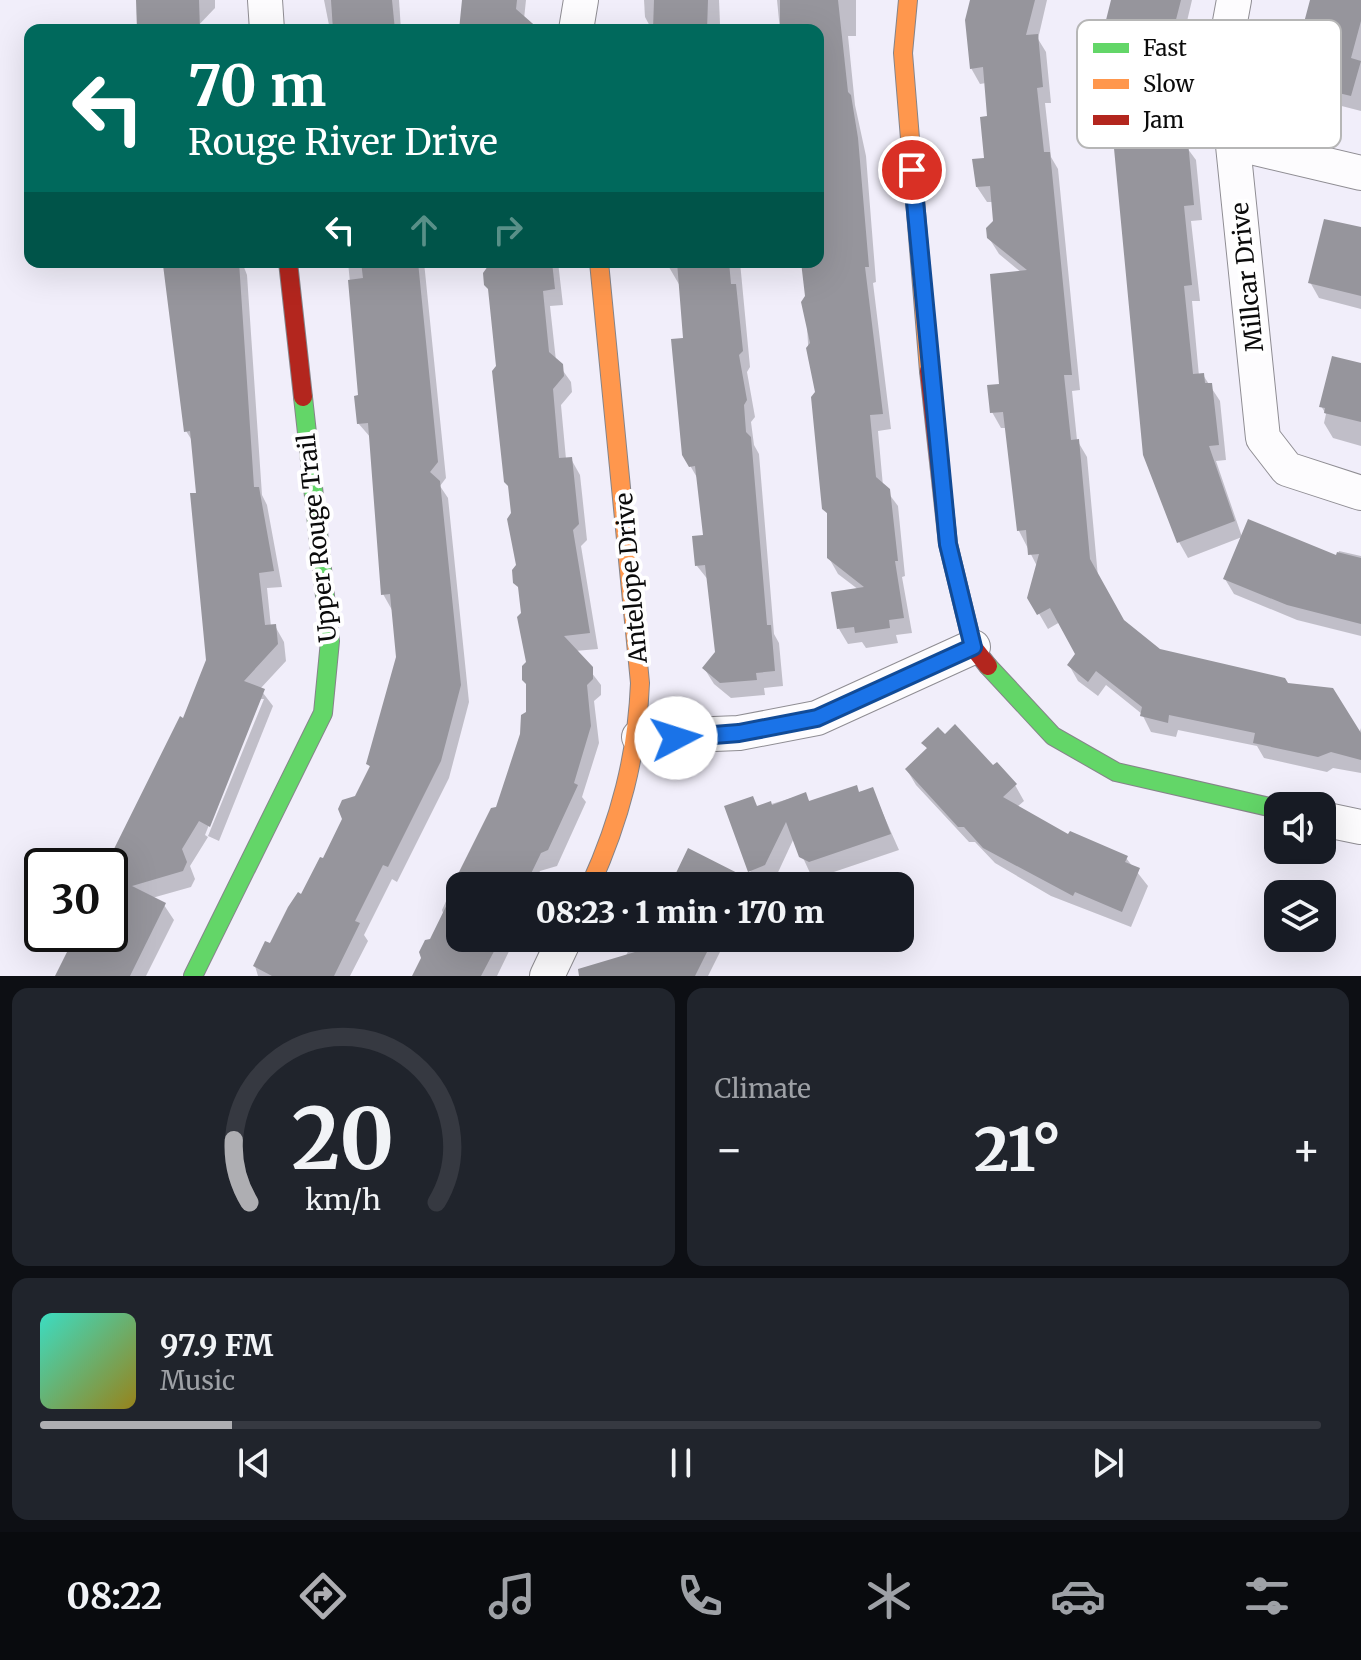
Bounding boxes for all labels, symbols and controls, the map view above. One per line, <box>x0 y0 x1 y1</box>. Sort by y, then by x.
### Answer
legend <box>1077 20 1341 148</box>
text: Fast <box>1143 34 1187 62</box>
text: 70 m <box>188 51 326 121</box>
icon: left <box>56 56 160 160</box>
text: Slow <box>1143 70 1194 98</box>
text: Jam <box>1142 106 1184 134</box>
text: Rouge River Drive <box>188 120 498 165</box>
pin <box>878 136 946 204</box>
icon: arrive <box>890 148 934 192</box>
street label: Millcar Drive <box>1224 201 1270 353</box>
icon: left <box>318 208 362 252</box>
icon: ahead <box>402 208 446 252</box>
icon: right <box>486 208 530 252</box>
street label: Upper Rouge Trail <box>291 432 343 644</box>
street label: Antelope Drive <box>608 491 654 666</box>
position arrow <box>634 696 718 780</box>
map controls <box>1264 792 1336 952</box>
button: sound <box>1264 792 1336 864</box>
speed limit sign: 30 <box>24 848 128 952</box>
button: layers <box>1264 880 1336 952</box>
text: 08:23 · 1 min · 170 m <box>536 893 824 931</box>
text: Climate <box>715 1072 811 1105</box>
text: 20 <box>292 1087 395 1192</box>
text: 21° <box>974 1112 1062 1187</box>
text: − <box>715 1122 744 1177</box>
text: + <box>1292 1122 1321 1177</box>
text: km/h <box>305 1182 381 1218</box>
text: 97.9 FM <box>160 1326 273 1364</box>
text: Music <box>160 1364 235 1397</box>
icon: previous <box>232 1441 276 1485</box>
icon: pause <box>659 1441 703 1485</box>
icon: next <box>1086 1441 1130 1485</box>
icon: directions <box>295 1568 351 1624</box>
icon: music <box>484 1568 540 1624</box>
icon: phone <box>672 1568 728 1624</box>
icon: climate <box>861 1568 917 1624</box>
icon: car <box>1050 1568 1106 1624</box>
icon: filters <box>1239 1568 1295 1624</box>
text: 08:22 <box>66 1574 162 1619</box>

